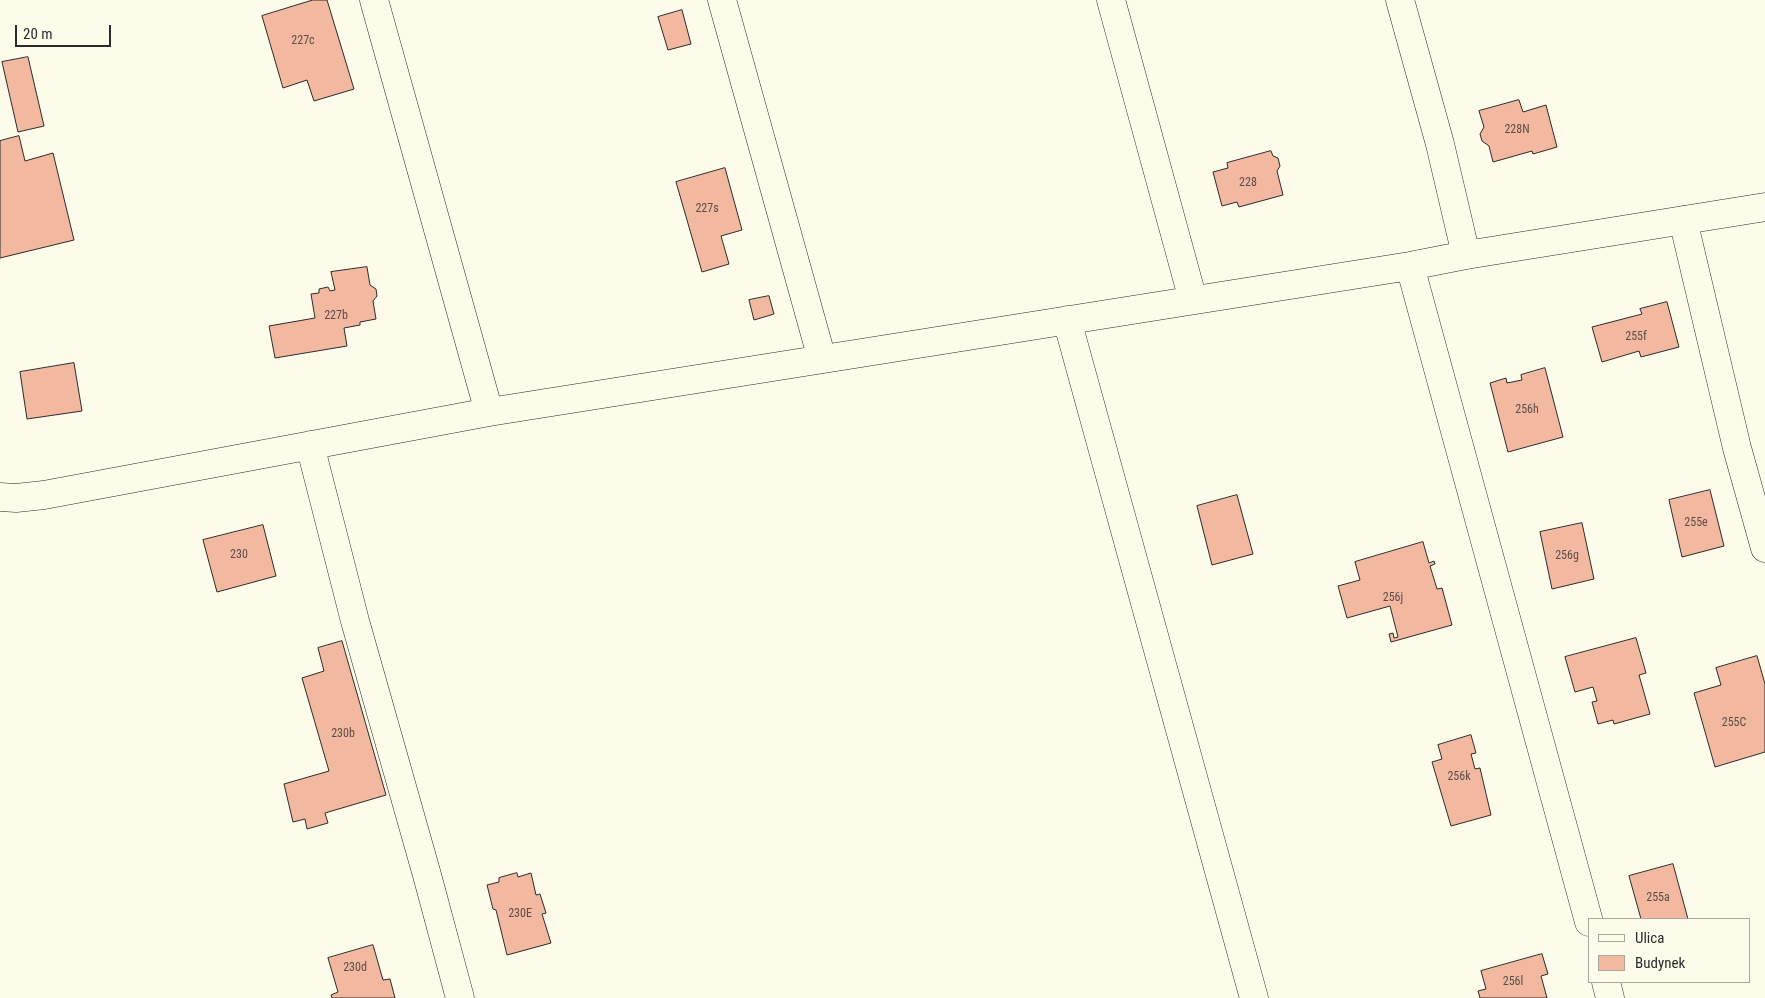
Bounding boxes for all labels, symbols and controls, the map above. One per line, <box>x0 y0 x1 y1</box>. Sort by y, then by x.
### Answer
scale bar <box>18 15 114 47</box>
text: 20 m <box>23 25 53 43</box>
house number: 227c <box>291 34 315 48</box>
house number: 228N <box>1504 123 1530 137</box>
house number: 228 <box>1239 176 1257 190</box>
house number: 227s <box>695 202 719 216</box>
house number: 227b <box>324 309 348 323</box>
house number: 255f <box>1625 330 1647 344</box>
house number: 256h <box>1515 403 1539 417</box>
house number: 255e <box>1684 516 1708 530</box>
house number: 230 <box>230 548 248 562</box>
house number: 256g <box>1555 549 1579 563</box>
house number: 256j <box>1383 591 1403 605</box>
house number: 255C <box>1722 716 1746 730</box>
house number: 230b <box>331 727 355 741</box>
house number: 256k <box>1447 770 1471 784</box>
house number: 255a <box>1646 891 1670 905</box>
house number: 230E <box>508 907 532 921</box>
legend <box>1588 918 1750 983</box>
text: Ulica <box>1635 929 1664 947</box>
text: Budynek <box>1635 954 1685 972</box>
house number: 230d <box>343 961 367 975</box>
house number: 256l <box>1503 975 1523 989</box>

